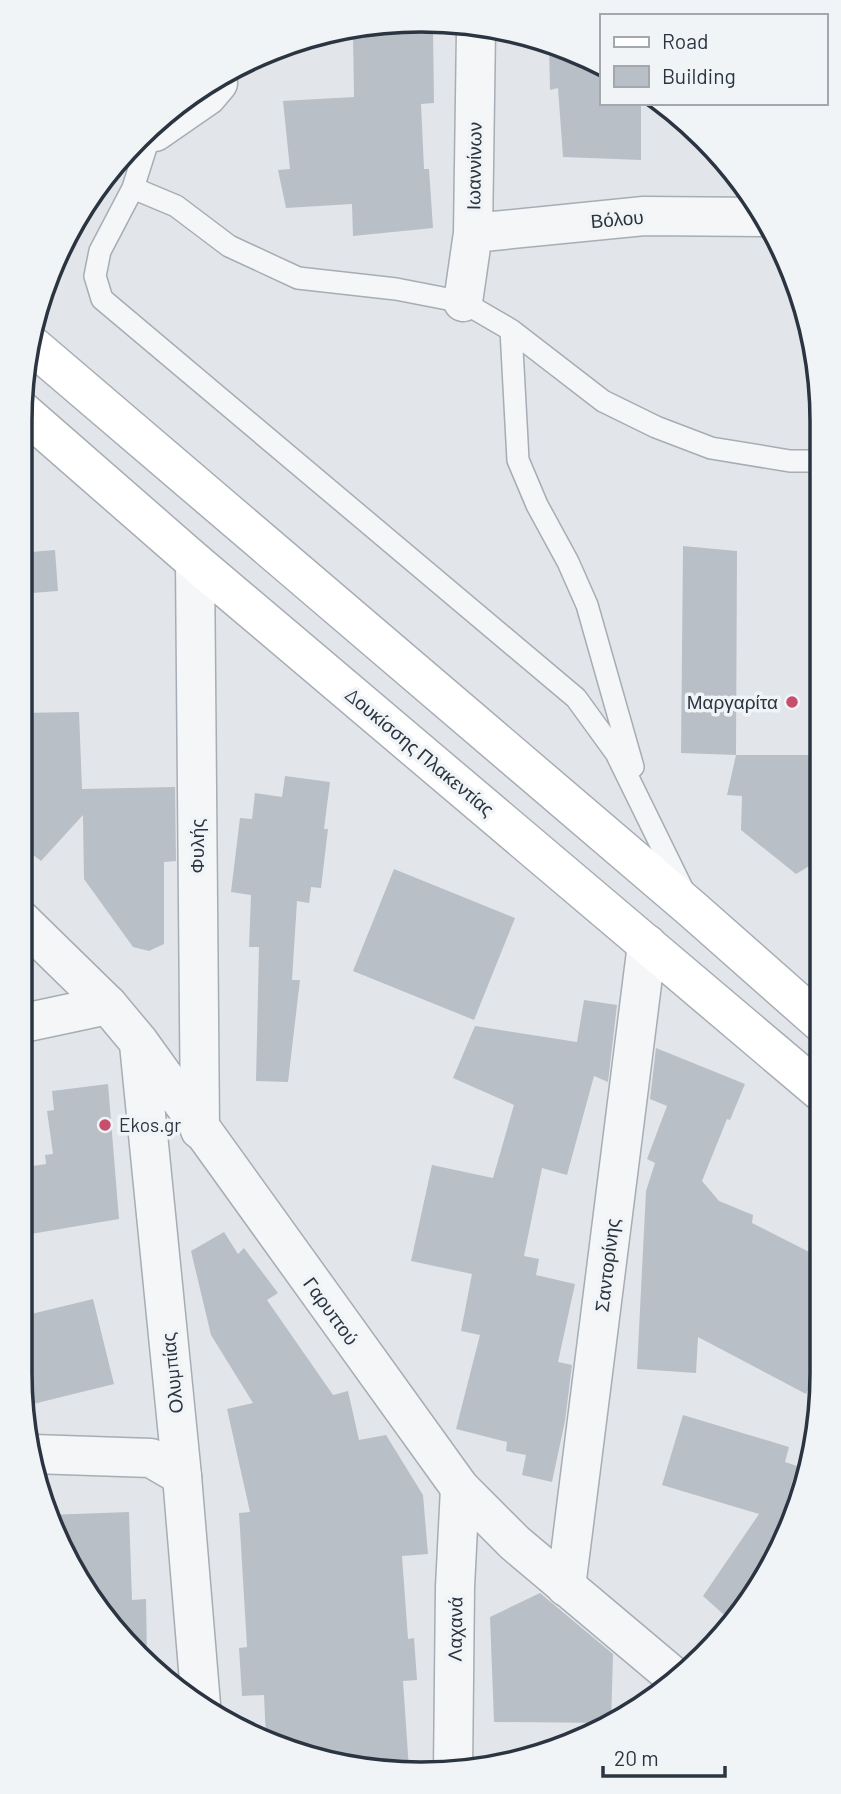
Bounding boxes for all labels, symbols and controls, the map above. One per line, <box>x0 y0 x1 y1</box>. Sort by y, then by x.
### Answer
legend <box>600 14 827 105</box>
text: Road <box>662 28 708 53</box>
text: Building <box>662 63 736 88</box>
street label: Ιωαννίνων <box>461 122 486 210</box>
street label: Βόλου <box>590 205 644 232</box>
street label: Δουκίσσης Πλακεντίας <box>341 683 499 821</box>
place label: Μαργαρίτα <box>687 690 778 713</box>
marker: Μαργαρίτα <box>784 694 800 710</box>
street label: Φυλής <box>185 819 208 873</box>
place label: Ekos.gr <box>119 1113 181 1136</box>
marker: Ekos.gr <box>97 1117 113 1133</box>
street label: Σαντορίνης <box>589 1217 624 1313</box>
street label: Γαρυττού <box>299 1272 364 1349</box>
street label: Ολυμπίας <box>156 1331 187 1415</box>
street label: Λαχανά <box>442 1596 467 1661</box>
scale bar <box>603 1734 726 1778</box>
text: 20 m <box>614 1745 659 1770</box>

